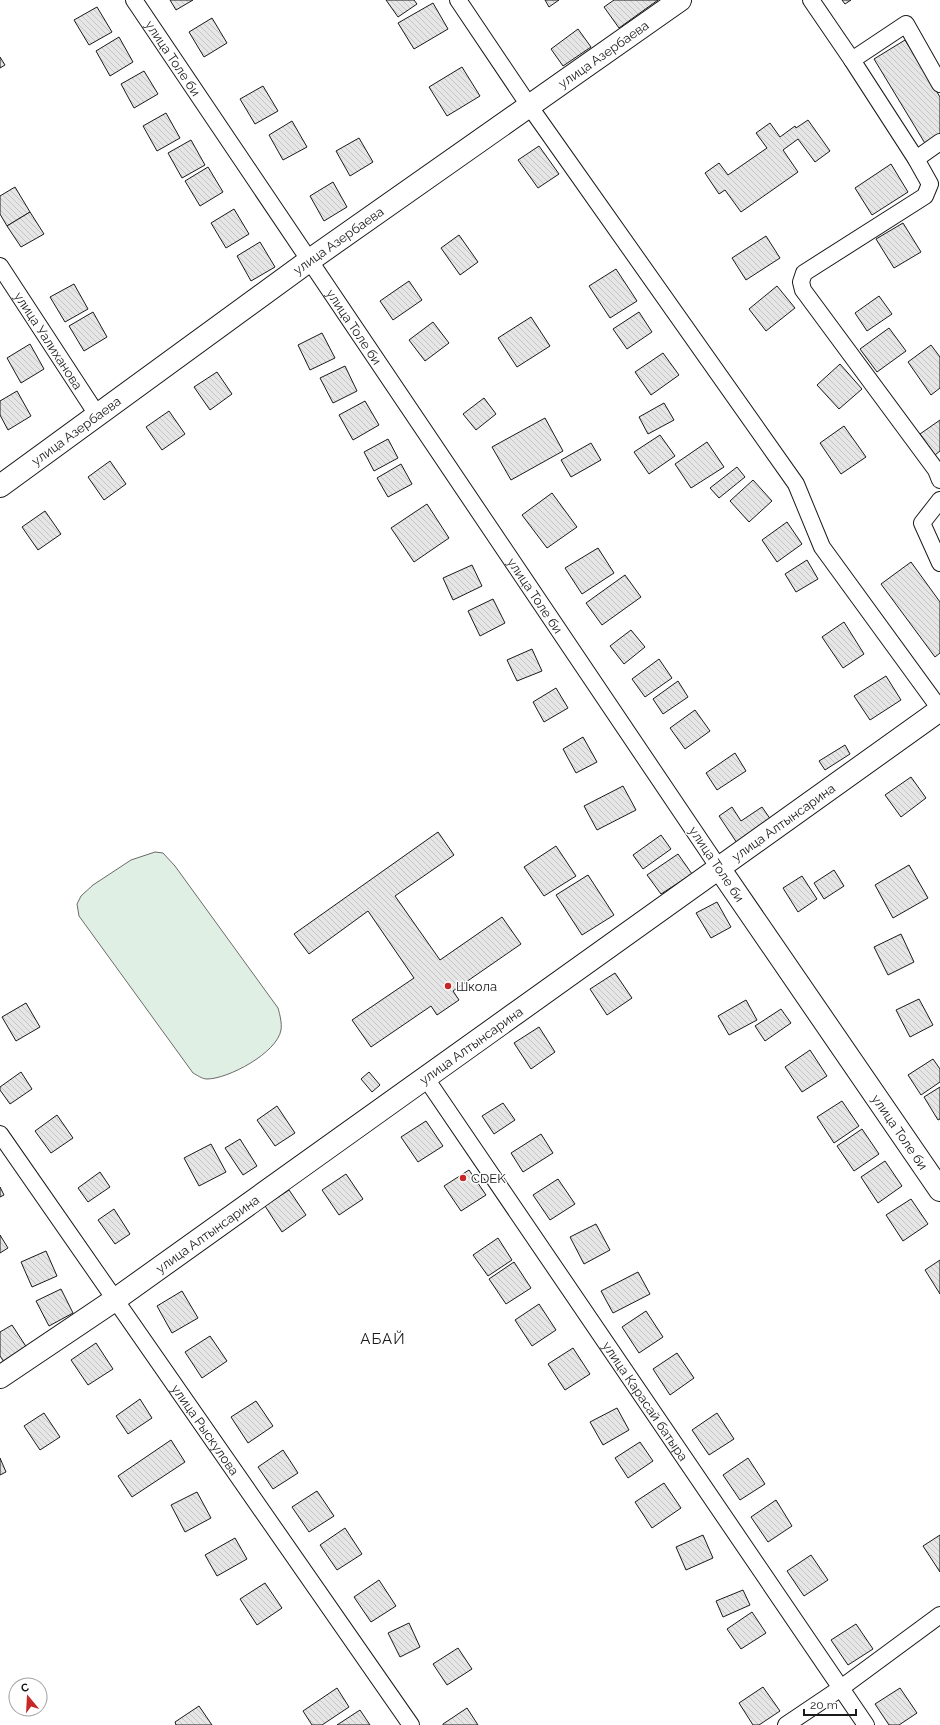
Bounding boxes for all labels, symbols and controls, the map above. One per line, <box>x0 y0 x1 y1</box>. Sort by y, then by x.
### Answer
street label: улица Толе би <box>142 18 204 99</box>
street label: улица Азербаева <box>555 18 652 91</box>
street label: улица Азербаева <box>290 204 386 278</box>
street label: улица Толе би <box>323 286 385 368</box>
street label: улица Уалиханова <box>11 289 86 392</box>
street label: улица Азербаева <box>29 393 124 469</box>
street label: улица Толе би <box>504 555 566 636</box>
street label: улица Алтынсарина <box>729 780 838 864</box>
street label: улица Толе би <box>686 824 747 905</box>
place label: Школа <box>456 979 497 994</box>
marker: Школа <box>443 981 453 991</box>
street label: улица Алтынсарина <box>417 1004 526 1088</box>
street label: улица Толе би <box>869 1092 931 1173</box>
place label: CDEK <box>471 1171 506 1186</box>
marker: CDEK <box>458 1173 468 1183</box>
street label: улица Алтынсарина <box>153 1192 262 1276</box>
district label: АБАЙ <box>360 1330 406 1348</box>
street label: улица Карасай батыра <box>599 1339 691 1464</box>
street label: улица Рыскулова <box>168 1382 242 1478</box>
north arrow <box>8 1677 48 1717</box>
text: С <box>19 1680 31 1695</box>
scale bar <box>804 1691 856 1717</box>
text: 20 m <box>810 1698 838 1712</box>

